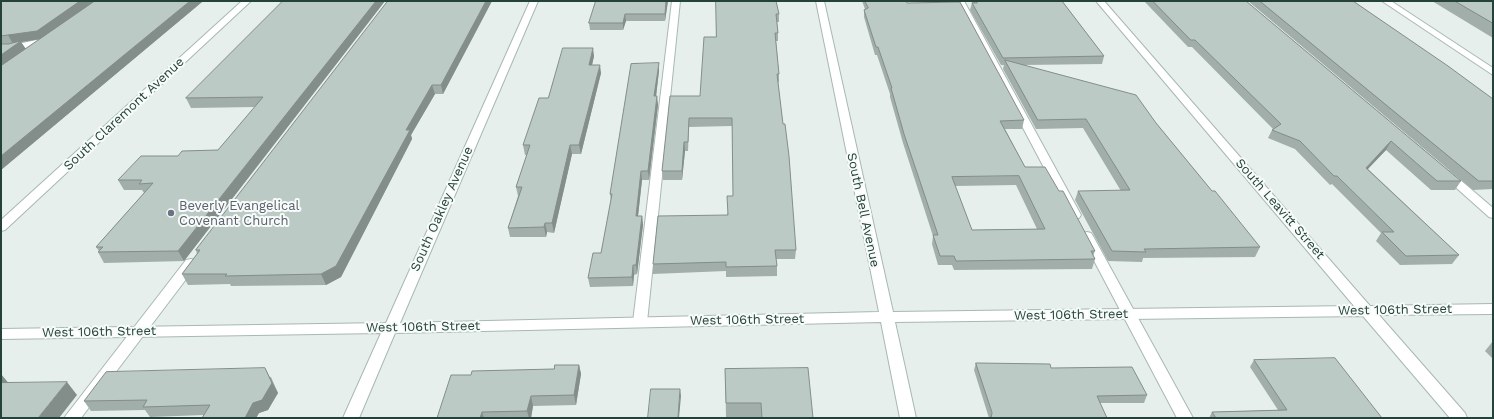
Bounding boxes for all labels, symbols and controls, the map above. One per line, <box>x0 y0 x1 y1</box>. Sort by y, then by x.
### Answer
street label: South Claremont Avenue <box>61 54 187 174</box>
street label: South Oakley Avenue <box>407 144 477 274</box>
street label: South Bell Avenue <box>843 151 883 269</box>
street label: South Leavitt Street <box>1232 156 1328 262</box>
place label: Beverly Evangelical Covenant Church <box>179 198 300 229</box>
marker: Beverly Evangelical Covenant Church <box>166 208 176 218</box>
street label: West 106th Street <box>1338 301 1452 319</box>
street label: West 106th Street <box>1014 306 1128 324</box>
street label: West 106th Street <box>690 311 804 329</box>
street label: West 106th Street <box>366 318 480 336</box>
street label: West 106th Street <box>42 323 156 341</box>

